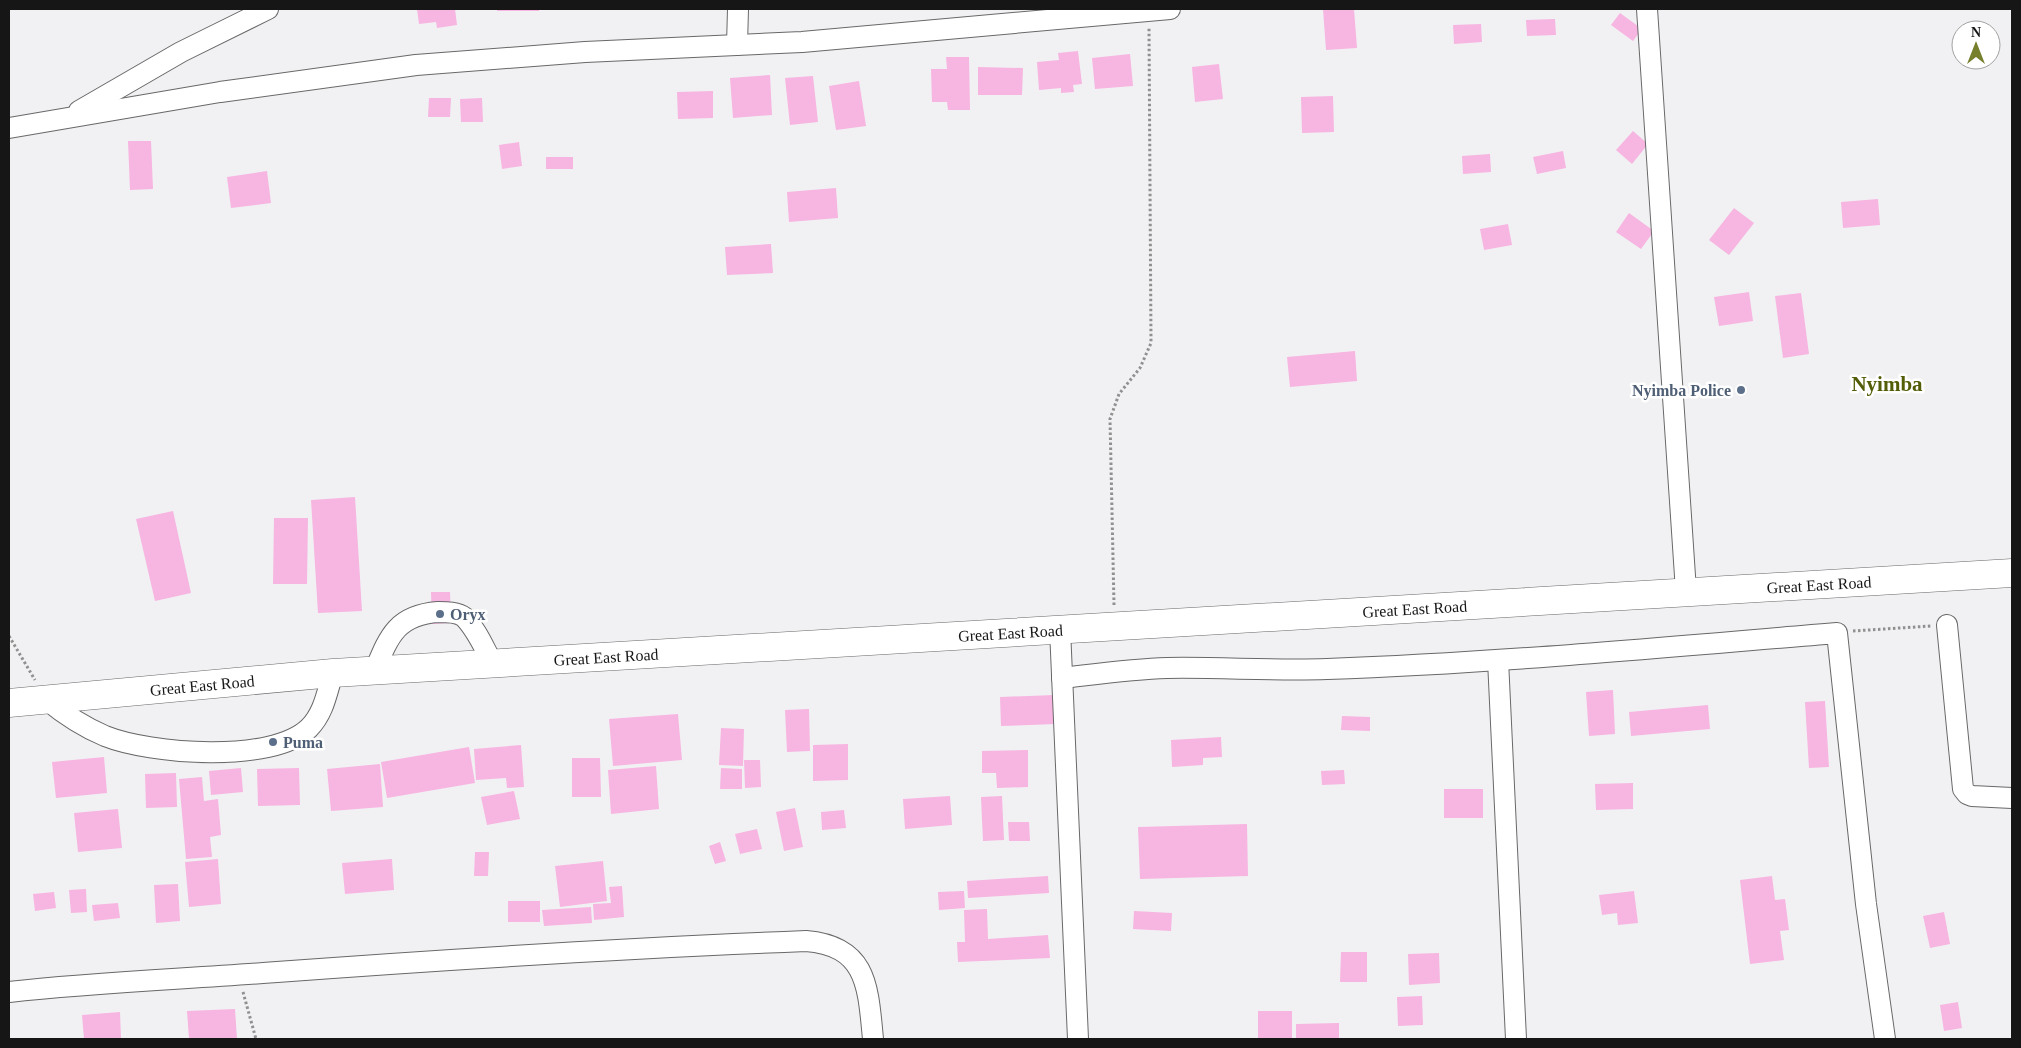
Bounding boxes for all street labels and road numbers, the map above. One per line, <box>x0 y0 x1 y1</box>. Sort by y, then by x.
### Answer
street label: Great East Road <box>1766 573 1872 596</box>
street label: Great East Road <box>1362 597 1468 620</box>
street label: Great East Road <box>958 621 1063 644</box>
street label: Great East Road <box>553 645 659 668</box>
street label: Great East Road <box>149 672 255 698</box>

